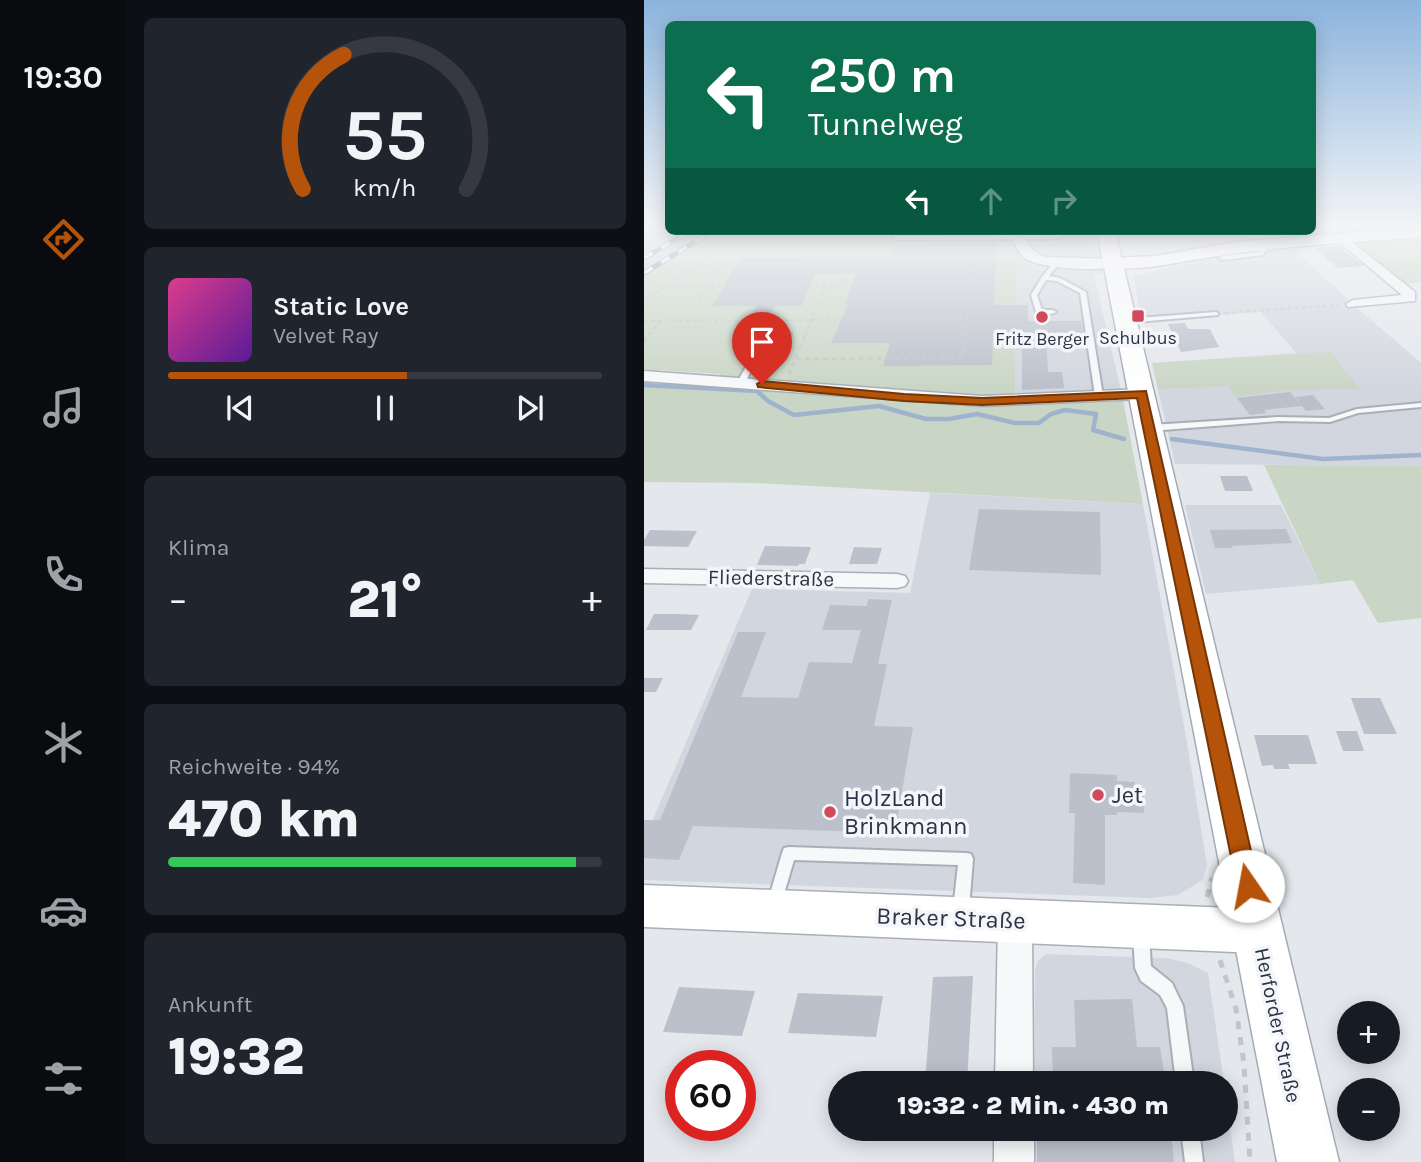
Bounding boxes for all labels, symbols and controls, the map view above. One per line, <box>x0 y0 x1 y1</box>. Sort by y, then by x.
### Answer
text: 250 m <box>808 47 956 104</box>
icon: left <box>693 49 784 140</box>
text: 19:30 <box>23 59 103 96</box>
text: 55 <box>343 93 427 178</box>
text: Tunnelweg <box>808 106 963 143</box>
text: km/h <box>353 173 417 202</box>
icon: left <box>899 182 937 220</box>
icon: ahead <box>972 182 1010 220</box>
icon: right <box>1045 182 1083 220</box>
icon: directions <box>39 215 88 264</box>
text: Static Love <box>273 291 409 322</box>
marker: Schulbus <box>1130 308 1146 324</box>
marker: Fritz Berger <box>1034 309 1050 325</box>
pin <box>732 312 792 384</box>
text: Velvet Ray <box>273 322 378 349</box>
icon: arrive <box>743 323 781 361</box>
place label: Schulbus <box>1099 327 1177 349</box>
place label: Fritz Berger <box>995 328 1089 350</box>
icon: music <box>39 383 88 432</box>
icon: previous <box>221 389 259 427</box>
icon: pause <box>366 389 404 427</box>
icon: next <box>511 389 549 427</box>
text: Klima <box>168 534 229 561</box>
icon: phone <box>39 550 88 599</box>
street label: Fliederstraße <box>708 565 834 591</box>
text: 21° <box>347 569 423 630</box>
text: − <box>168 577 188 622</box>
text: + <box>582 577 602 622</box>
icon: climate <box>39 718 88 767</box>
text: Reichweite · 94% <box>168 753 340 780</box>
place label: Jet <box>1112 781 1143 809</box>
place label: HolzLand Brinkmann <box>844 784 967 840</box>
marker: Jet <box>1090 787 1106 803</box>
text: 470 km <box>168 788 360 849</box>
marker: HolzLand Brinkmann <box>822 804 838 820</box>
position arrow <box>1211 849 1285 923</box>
icon: car <box>39 886 88 935</box>
street label: Braker Straße <box>876 901 1026 935</box>
street label: Herforder Straße <box>1250 945 1306 1105</box>
text: Ankunft <box>168 991 252 1018</box>
map controls <box>1337 1001 1400 1141</box>
button: + <box>1337 1001 1400 1064</box>
text: 19:32 <box>168 1026 304 1087</box>
speed limit sign: 60 <box>665 1050 756 1141</box>
icon: filters <box>39 1054 88 1103</box>
button: − <box>1337 1078 1400 1141</box>
text: 19:32 · 2 Min. · 430 m <box>897 1090 1169 1121</box>

